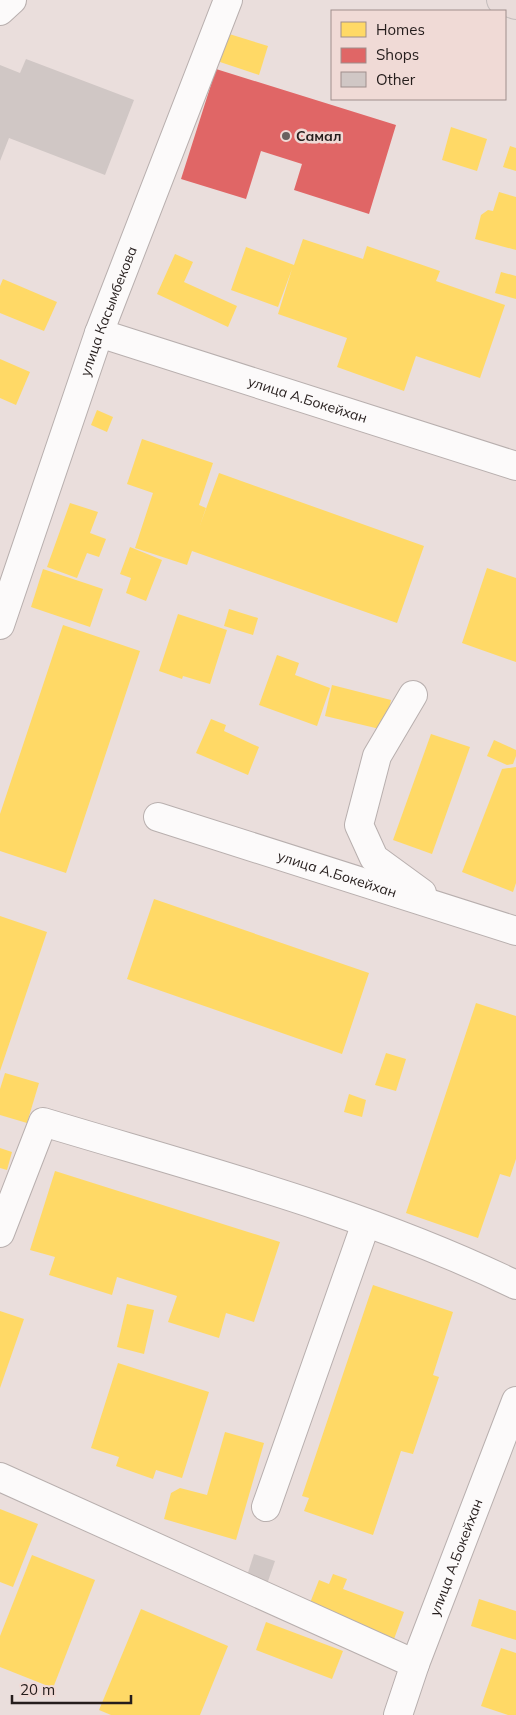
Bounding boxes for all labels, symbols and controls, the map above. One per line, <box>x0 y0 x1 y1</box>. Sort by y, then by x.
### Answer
legend <box>331 10 506 100</box>
text: Homes <box>376 20 425 39</box>
text: Shops <box>376 45 419 64</box>
text: Other <box>376 70 416 89</box>
place label: Самал <box>296 127 342 145</box>
marker: Самал <box>280 130 292 142</box>
street label: улица Касымбекова <box>76 244 141 378</box>
street label: улица А.Бокейхан <box>246 372 369 427</box>
street label: улица А.Бокейхан <box>275 847 399 901</box>
street label: улица А.Бокейхан <box>425 1496 487 1618</box>
scale bar <box>12 1672 131 1704</box>
text: 20 m <box>20 1680 55 1699</box>

